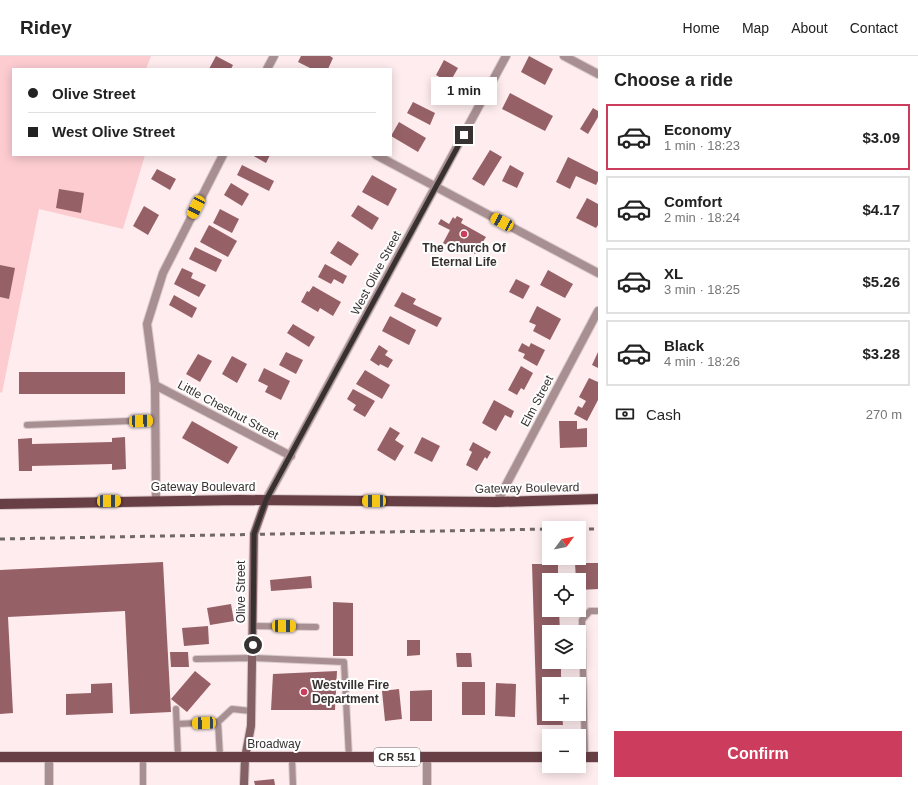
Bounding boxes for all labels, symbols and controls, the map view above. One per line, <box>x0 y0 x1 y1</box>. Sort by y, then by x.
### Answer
text: Ridey <box>20 17 72 38</box>
text: Home <box>683 20 720 36</box>
text: Map <box>742 20 769 36</box>
text: About <box>791 20 828 36</box>
text: Contact <box>850 20 898 36</box>
text: Choose a ride <box>614 70 733 90</box>
callout: 1 min <box>431 77 497 105</box>
text: 1 min <box>447 83 481 98</box>
text: Olive Street <box>52 85 135 102</box>
icon: car <box>616 119 652 155</box>
text: Economy <box>664 121 732 138</box>
text: West Olive Street <box>52 123 175 140</box>
route end <box>455 126 473 144</box>
text: $3.09 <box>862 129 900 146</box>
text: 1 min · 18:23 <box>664 138 740 153</box>
icon: car <box>616 191 652 227</box>
text: Comfort <box>664 193 722 210</box>
car <box>185 194 207 220</box>
text: $4.17 <box>862 201 900 218</box>
text: 2 min · 18:24 <box>664 210 740 225</box>
car <box>489 211 515 233</box>
street label: West Olive Street <box>348 228 404 317</box>
marker: The Church Of Eternal Life <box>459 229 469 239</box>
place label: The Church Of Eternal Life <box>422 241 507 269</box>
icon: car <box>616 263 652 299</box>
text: XL <box>664 265 683 282</box>
text: $5.26 <box>862 273 900 290</box>
text: 3 min · 18:25 <box>664 282 740 297</box>
icon: car <box>616 335 652 371</box>
text: Black <box>664 337 704 354</box>
text: $3.28 <box>862 345 900 362</box>
text: 4 min · 18:26 <box>664 354 740 369</box>
street label: Elm Street <box>518 372 557 429</box>
street label: Little Chestnut Street <box>175 378 281 443</box>
icon: cash <box>614 403 636 425</box>
text: Cash <box>646 406 681 423</box>
text: 270 m <box>866 407 902 422</box>
car <box>129 415 153 427</box>
street label: Gateway Boulevard <box>151 480 255 494</box>
street label: Gateway Boulevard <box>475 480 579 496</box>
car <box>97 495 121 507</box>
car <box>362 495 386 507</box>
north arrow <box>542 521 586 565</box>
map controls <box>542 521 586 773</box>
street label: Olive Street <box>234 560 248 623</box>
button: locate <box>542 573 586 617</box>
car <box>272 620 296 632</box>
button: layers <box>542 625 586 669</box>
route start <box>244 636 262 654</box>
button: + <box>542 677 586 721</box>
place label: Westville Fire Department <box>312 678 389 706</box>
marker: Westville Fire Department <box>299 687 309 697</box>
car <box>192 717 216 729</box>
button: − <box>542 729 586 773</box>
button: Confirm <box>614 731 902 777</box>
street label: Broadway <box>247 737 301 751</box>
road number: CR 551 <box>374 748 420 766</box>

